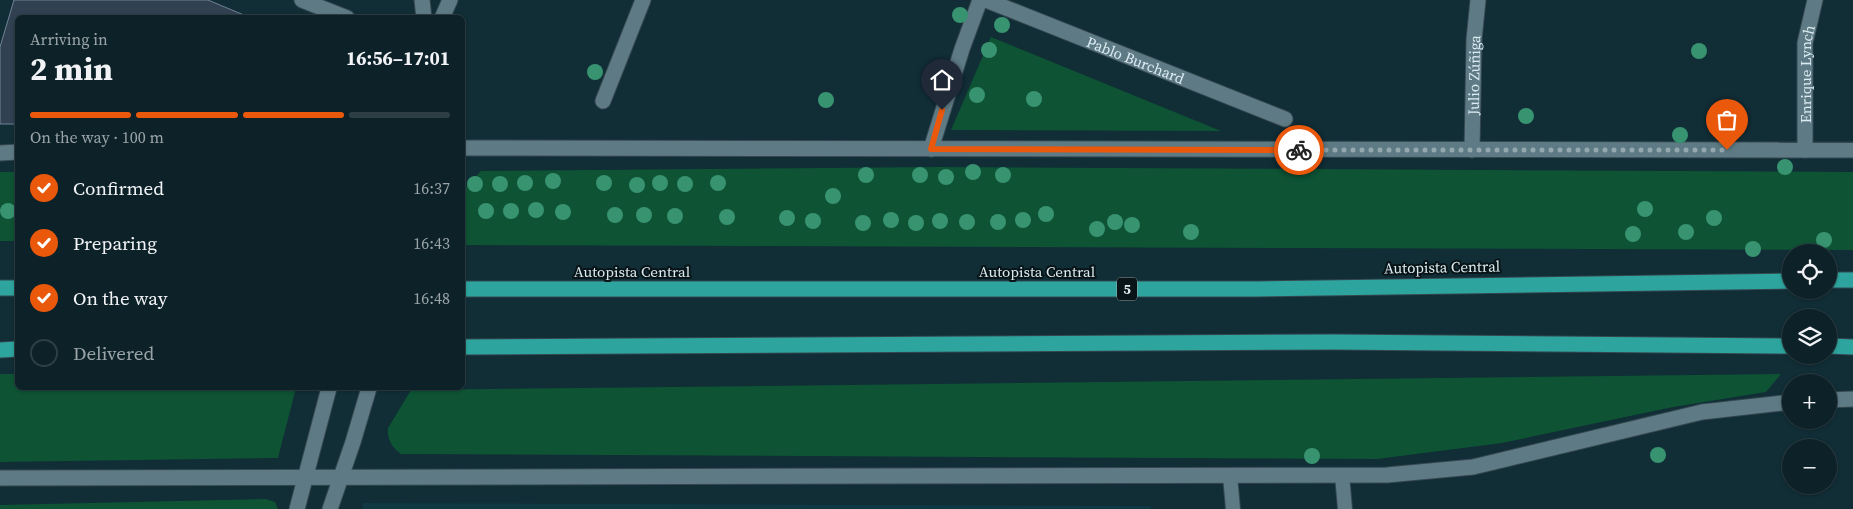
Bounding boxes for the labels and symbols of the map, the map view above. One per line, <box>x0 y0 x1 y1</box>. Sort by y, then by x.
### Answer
street label: Enrique Lynch <box>1795 23 1819 123</box>
street label: Pablo Burchard <box>1083 31 1188 89</box>
street label: Julio Zúñiga <box>1462 34 1485 116</box>
pin <box>921 59 963 110</box>
pin <box>1706 99 1748 150</box>
courier <box>1274 125 1324 175</box>
street label: Autopista Central <box>1384 255 1501 279</box>
street label: Autopista Central <box>574 261 691 282</box>
street label: Autopista Central <box>979 261 1096 282</box>
road number: 5 <box>1117 278 1137 300</box>

